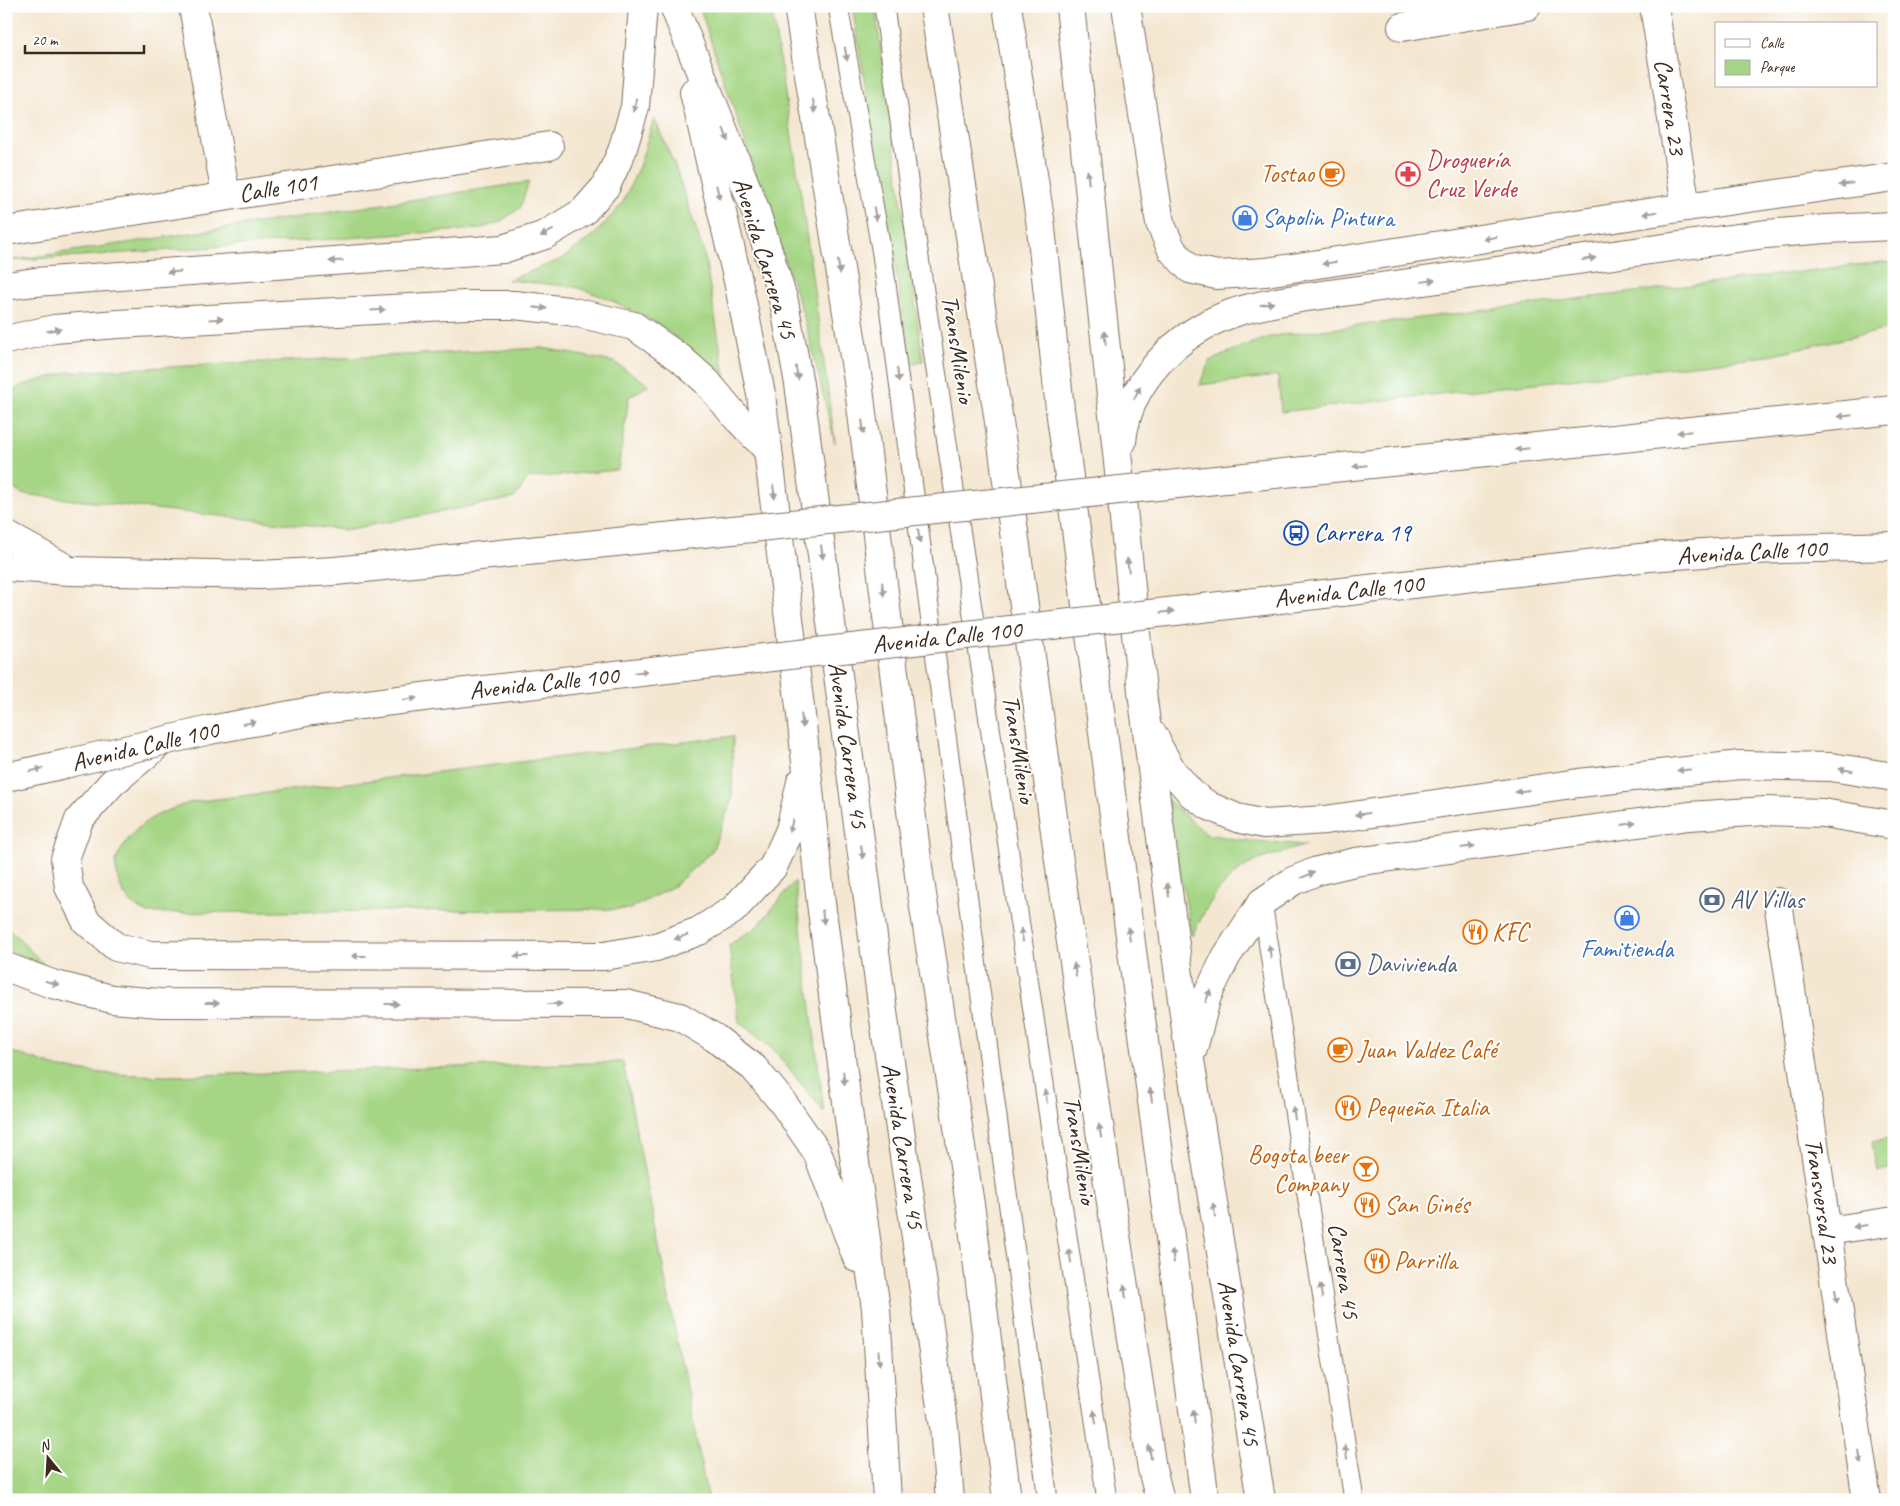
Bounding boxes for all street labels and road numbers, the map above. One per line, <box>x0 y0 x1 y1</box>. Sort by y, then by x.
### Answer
street label: Carrera 23 <box>1647 57 1694 159</box>
street label: Calle 101 <box>236 166 321 210</box>
street label: Avenida Carrera 45 <box>725 173 805 344</box>
street label: TransMilenio <box>934 293 983 408</box>
street label: Avenida Calle 100 <box>1676 532 1829 572</box>
street label: Avenida Calle 100 <box>1273 567 1427 615</box>
street label: Avenida Calle 100 <box>871 613 1025 661</box>
street label: Avenida Calle 100 <box>468 659 622 707</box>
street label: Avenida Carrera 45 <box>820 660 876 832</box>
street label: TransMilenio <box>995 693 1044 808</box>
street label: Avenida Calle 100 <box>68 713 223 778</box>
street label: Avenida Carrera 45 <box>874 1061 932 1233</box>
street label: TransMilenio <box>1056 1094 1105 1209</box>
street label: Transversal 23 <box>1797 1136 1847 1267</box>
street label: Carrera 45 <box>1321 1221 1368 1323</box>
street label: Avenida Carrera 45 <box>1210 1278 1268 1450</box>

